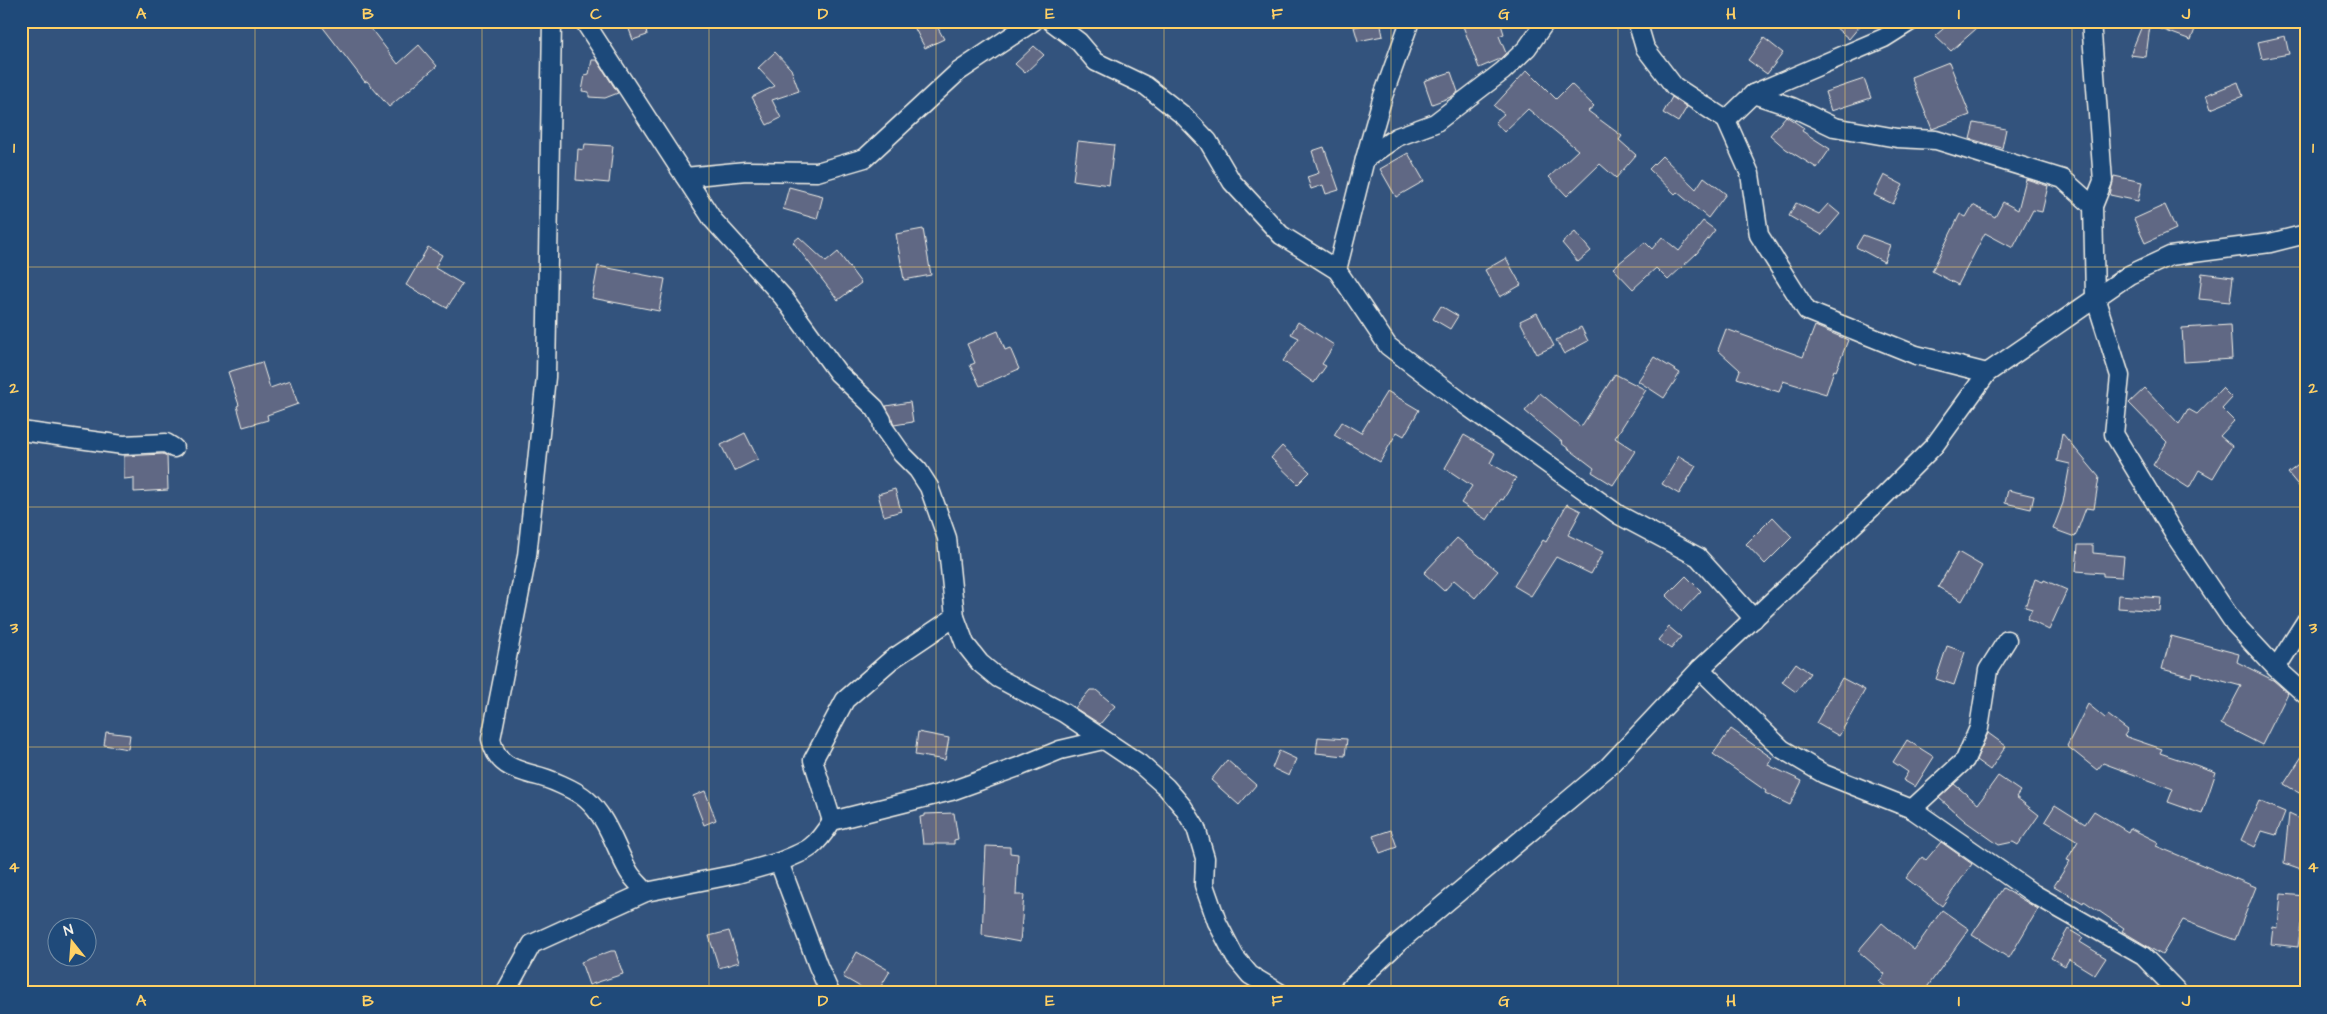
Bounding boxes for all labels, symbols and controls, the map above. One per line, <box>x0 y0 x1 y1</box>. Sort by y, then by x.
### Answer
text: A <box>136 3 147 25</box>
text: B <box>362 3 374 25</box>
text: C <box>590 3 602 25</box>
text: D <box>818 3 829 25</box>
text: E <box>1045 3 1055 25</box>
text: F <box>1271 3 1283 25</box>
text: G <box>1498 3 1510 25</box>
text: H <box>1726 3 1736 25</box>
text: I <box>1958 3 1960 25</box>
text: J <box>2181 3 2191 25</box>
text: 1 <box>13 137 16 159</box>
text: 1 <box>2312 137 2315 159</box>
text: 2 <box>8 377 19 399</box>
text: 2 <box>2307 377 2318 399</box>
text: 3 <box>9 617 19 639</box>
text: 3 <box>2308 617 2318 639</box>
text: 4 <box>9 856 20 878</box>
text: 4 <box>2308 856 2319 878</box>
north arrow <box>48 916 98 966</box>
text: N <box>61 920 76 941</box>
text: A <box>136 990 147 1012</box>
text: B <box>362 990 374 1012</box>
text: C <box>590 990 602 1012</box>
text: D <box>818 990 829 1012</box>
text: E <box>1045 990 1055 1012</box>
text: F <box>1271 990 1283 1012</box>
text: G <box>1498 990 1510 1012</box>
text: H <box>1726 990 1736 1012</box>
text: I <box>1958 990 1960 1012</box>
text: J <box>2181 990 2191 1012</box>

